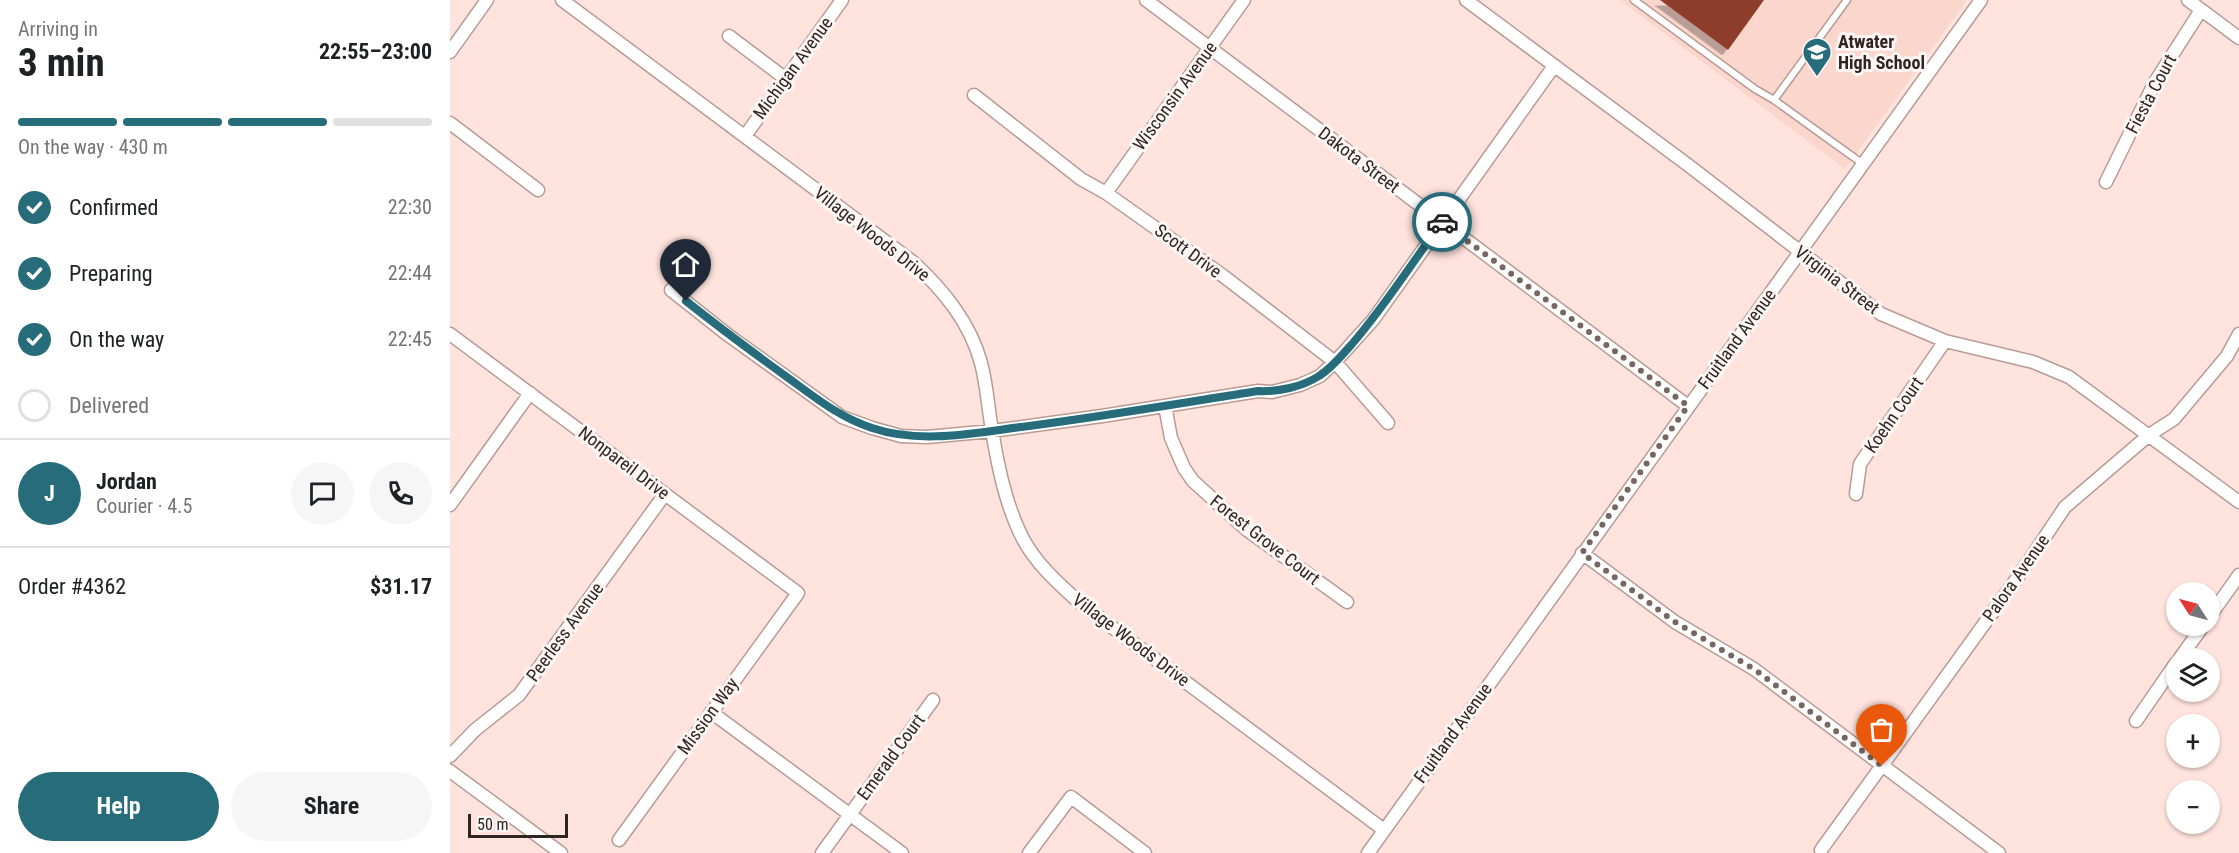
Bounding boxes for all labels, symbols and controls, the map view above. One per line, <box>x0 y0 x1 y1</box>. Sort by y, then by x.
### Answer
street label: Michigan Avenue <box>749 13 837 123</box>
text: Arriving in <box>18 17 98 41</box>
place label: Atwater High School <box>1838 31 1925 73</box>
school or university icon: Atwater High School <box>1801 36 1833 78</box>
street label: Wisconsin Avenue <box>1128 37 1221 154</box>
text: 22:55–23:00 <box>319 39 432 64</box>
text: 3 min <box>18 40 105 86</box>
street label: Fiesta Court <box>2121 51 2180 137</box>
street label: Dakota Street <box>1315 122 1404 197</box>
text: On the way · 430 m <box>18 135 168 159</box>
street label: Village Woods Drive <box>810 182 934 285</box>
icon: check <box>18 191 51 224</box>
courier <box>1412 192 1472 252</box>
text: Confirmed <box>69 195 158 220</box>
text: 22:30 <box>388 195 432 219</box>
icon: car <box>1426 206 1459 239</box>
street label: Scott Drive <box>1151 219 1226 282</box>
pin <box>660 239 711 301</box>
street label: Virginia Street <box>1791 241 1884 318</box>
icon: home <box>669 248 702 281</box>
icon: check <box>18 257 51 290</box>
text: Preparing <box>69 261 153 286</box>
text: 22:44 <box>388 261 432 285</box>
street label: Fruitland Avenue <box>1693 285 1780 393</box>
icon: check <box>18 323 51 356</box>
text: On the way <box>69 327 164 352</box>
text: 22:45 <box>388 327 432 351</box>
street label: Koehn Court <box>1860 373 1927 457</box>
text: Delivered <box>69 393 149 418</box>
street label: Nonpareil Drive <box>575 422 674 504</box>
button: chat <box>291 462 354 525</box>
button: phone <box>369 462 432 525</box>
text: Jordan <box>96 469 157 494</box>
text: J <box>44 481 55 506</box>
street label: Forest Grove Court <box>1206 490 1324 589</box>
text: Courier · 4.5 <box>96 494 192 518</box>
street label: Palora Avenue <box>1978 530 2053 625</box>
text: Order #4362 <box>18 574 126 599</box>
text: $31.17 <box>370 574 432 599</box>
street label: Peerless Avenue <box>522 578 608 685</box>
north arrow <box>2166 582 2220 636</box>
map controls <box>2166 582 2220 834</box>
street label: Village Woods Drive <box>1069 589 1194 690</box>
button: layers <box>2166 648 2220 702</box>
street label: Mission Way <box>673 673 743 758</box>
street label: Fruitland Avenue <box>1409 679 1496 787</box>
pin <box>1856 704 1907 766</box>
street label: Emerald Court <box>852 710 929 804</box>
icon: bag <box>1865 713 1898 746</box>
button: + <box>2166 714 2220 768</box>
button: Help <box>18 772 219 841</box>
button: Share <box>231 772 432 841</box>
button: − <box>2166 780 2220 834</box>
scale bar <box>468 811 568 838</box>
text: 50 m <box>477 815 509 834</box>

